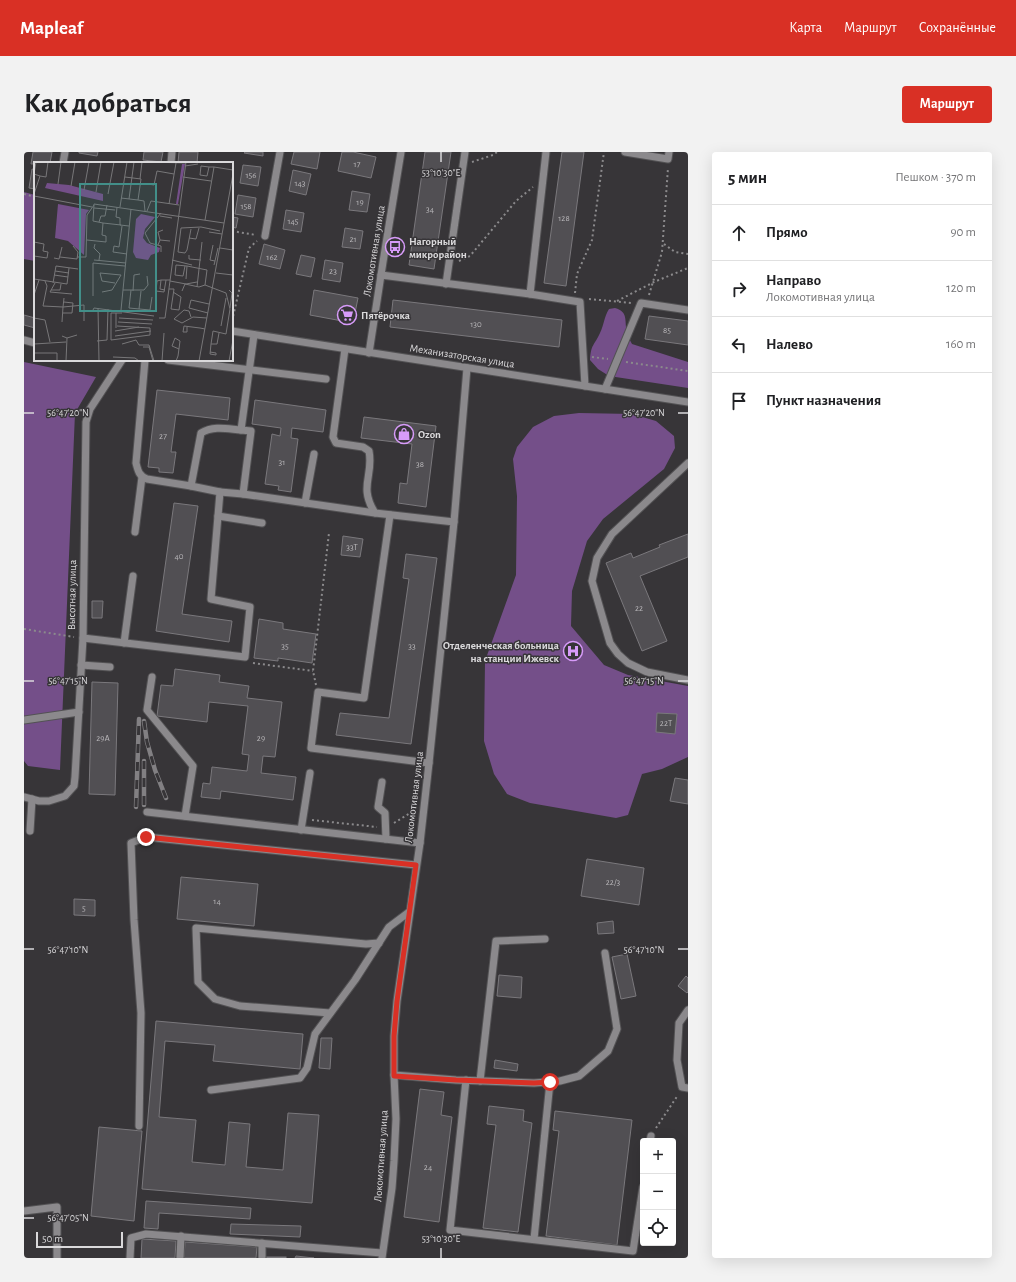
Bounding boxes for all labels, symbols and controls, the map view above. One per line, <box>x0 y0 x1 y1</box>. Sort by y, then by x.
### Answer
text: Mapleaf <box>20 19 83 38</box>
text: Карта <box>789 21 822 35</box>
text: Маршрут <box>844 21 897 35</box>
text: Сохранённые <box>919 21 996 35</box>
button: Маршрут <box>902 86 992 123</box>
text: Как добраться <box>24 90 192 118</box>
house number: 17 <box>354 160 361 169</box>
inset map <box>34 162 233 361</box>
text: 53°10'30"E <box>422 168 460 178</box>
text: 5 мин <box>728 169 767 186</box>
house number: 156 <box>245 171 257 180</box>
text: Пешком · 370 m <box>895 171 976 184</box>
house number: 143 <box>294 179 306 188</box>
house number: 19 <box>356 198 364 207</box>
house number: 158 <box>240 202 252 211</box>
street label: Локомотивная улица <box>361 205 387 297</box>
house number: 34 <box>426 205 435 214</box>
house number: 128 <box>558 214 570 223</box>
house number: 145 <box>287 217 299 226</box>
icon: ahead <box>728 222 750 244</box>
text: Прямо <box>766 225 808 240</box>
text: 90 m <box>950 226 976 239</box>
house number: 21 <box>349 235 357 244</box>
bus stop icon: Нагорный микрорайон <box>384 236 406 258</box>
place label: Нагорный микрорайон <box>409 236 467 260</box>
house number: 162 <box>266 253 278 262</box>
house number: 23 <box>329 267 337 276</box>
text: Направо <box>766 273 821 288</box>
icon: right <box>728 278 750 300</box>
text: 120 m <box>946 282 976 295</box>
text: Локомотивная улица <box>766 291 875 304</box>
supermarket icon: Пятёрочка <box>336 304 358 326</box>
place label: Пятёрочка <box>361 310 410 321</box>
house number: 130 <box>470 320 482 329</box>
house number: 85 <box>663 326 671 335</box>
icon: left <box>728 334 750 356</box>
text: Налево <box>766 337 813 352</box>
text: 160 m <box>946 338 976 351</box>
street label: Механизаторская улица <box>409 342 515 370</box>
icon: arrive <box>728 390 750 412</box>
text: Пункт назначения <box>766 393 881 408</box>
text: 56°47'20"N <box>47 408 89 418</box>
text: 56°47'20"N <box>623 408 665 418</box>
shop icon: Ozon <box>393 423 415 445</box>
place label: Ozon <box>418 429 441 440</box>
house number: 27 <box>159 432 167 441</box>
house number: 31 <box>279 458 285 467</box>
house number: 38 <box>416 460 424 469</box>
house number: 33Т <box>346 543 359 552</box>
house number: 40 <box>174 552 184 561</box>
street label: Высотная улица <box>66 560 78 630</box>
house number: 22 <box>635 604 643 613</box>
place label: Отделенческая больница на станции Ижевск <box>443 640 560 664</box>
hospital icon: Отделенческая больница на станции Ижевск <box>562 640 584 662</box>
house number: 35 <box>281 642 289 651</box>
house number: 33 <box>408 642 416 651</box>
text: 56°47'15"N <box>48 676 88 686</box>
text: 56°47'15"N <box>624 676 664 686</box>
house number: 22Т <box>660 719 673 728</box>
house number: 29А <box>96 734 111 743</box>
house number: 29 <box>257 734 265 743</box>
street label: Локомотивная улица <box>403 751 425 843</box>
route end <box>137 828 155 846</box>
house number: 22/3 <box>606 878 621 887</box>
house number: 14 <box>213 897 221 906</box>
house number: 5 <box>82 904 86 913</box>
text: 56°47'10"N <box>48 945 88 955</box>
text: 56°47'10"N <box>624 945 664 955</box>
route start <box>541 1073 559 1091</box>
street label: Локомотивная улица <box>372 1110 390 1202</box>
map controls <box>640 1138 676 1246</box>
button: + <box>640 1138 676 1174</box>
house number: 24 <box>424 1163 433 1172</box>
button: − <box>640 1174 676 1210</box>
button: locate <box>640 1210 676 1246</box>
text: 56°47'05"N <box>47 1213 89 1223</box>
scale bar <box>36 1230 123 1249</box>
text: 50 m <box>42 1233 63 1244</box>
text: 53°10'30"E <box>422 1234 460 1244</box>

